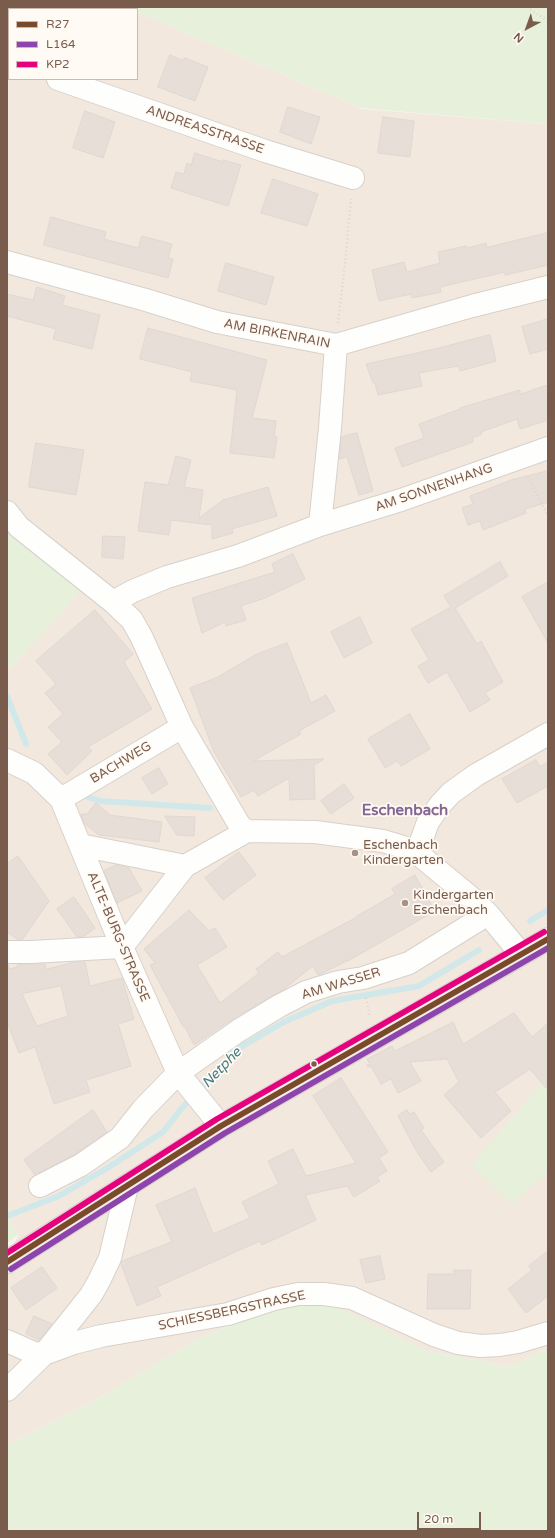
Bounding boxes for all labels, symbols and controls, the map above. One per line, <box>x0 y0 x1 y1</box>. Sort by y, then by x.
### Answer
legend <box>8 8 138 80</box>
north arrow <box>507 8 547 48</box>
text: R27 <box>46 17 70 31</box>
text: N <box>511 30 526 45</box>
text: L164 <box>46 37 76 51</box>
text: KP2 <box>46 57 70 71</box>
street label: ANDREASSTRASSE <box>144 102 266 158</box>
street label: AM BIRKENRAIN <box>222 316 332 352</box>
street label: AM SONNENHANG <box>373 461 495 515</box>
street label: BACHWEG <box>88 739 154 787</box>
district label: Eschenbach <box>362 802 448 820</box>
place label: Eschenbach Kindergarten <box>363 838 444 869</box>
marker: Eschenbach Kindergarten <box>350 848 360 858</box>
street label: ALTE-BURG-STRASSE <box>84 870 152 1004</box>
place label: Kindergarten Eschenbach <box>413 888 494 919</box>
marker: Kindergarten Eschenbach <box>400 898 410 908</box>
street label: AM WASSER <box>299 965 383 1003</box>
water label: Netphe <box>199 1044 245 1092</box>
unlabelled marker <box>309 1059 319 1069</box>
street label: SCHIESSBERGSTRASSE <box>157 1288 307 1334</box>
scale bar <box>419 1504 483 1530</box>
text: 20 m <box>424 1512 453 1526</box>

